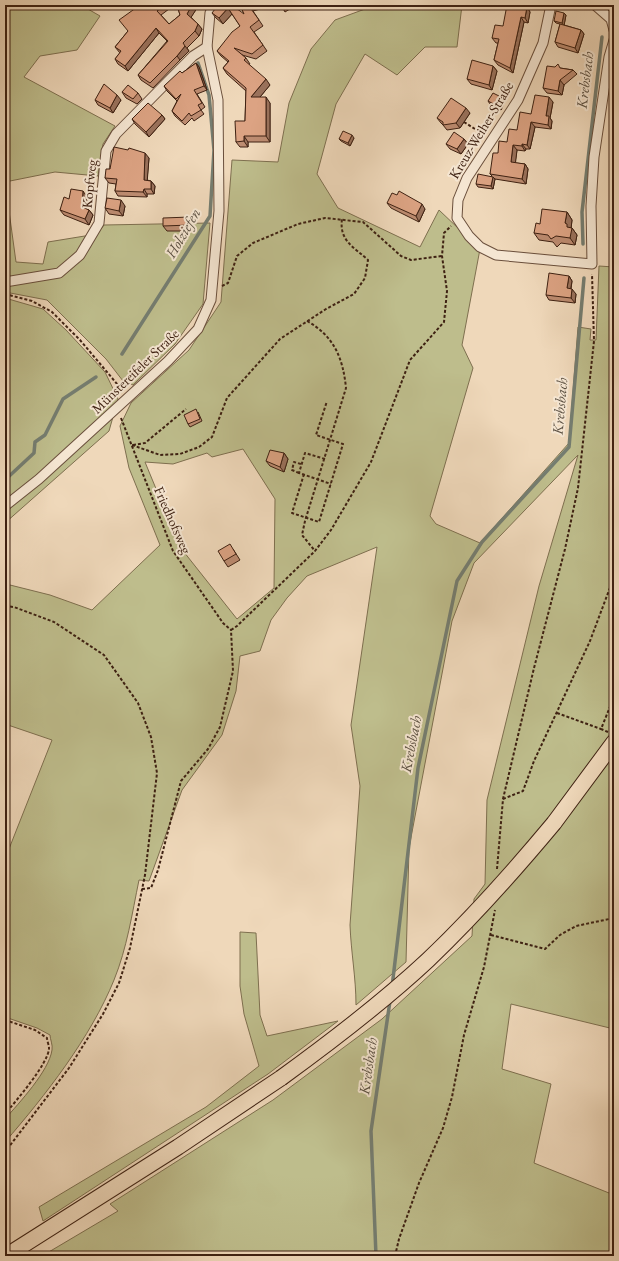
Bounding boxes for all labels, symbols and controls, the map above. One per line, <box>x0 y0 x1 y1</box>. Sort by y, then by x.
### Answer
water label: Krebsbach <box>571 50 598 111</box>
street label: Kreuz-Weiher-Straße <box>445 78 517 182</box>
street label: Kopfweg <box>77 158 101 209</box>
water label: Holziefen <box>160 204 204 262</box>
street label: Münstereifeler Straße <box>87 324 183 417</box>
water label: Krebsbach <box>547 376 572 436</box>
street label: Friedhofsweg <box>150 484 196 557</box>
water label: Krebsbach <box>396 713 425 775</box>
water label: Krebsbach <box>354 1036 381 1097</box>

